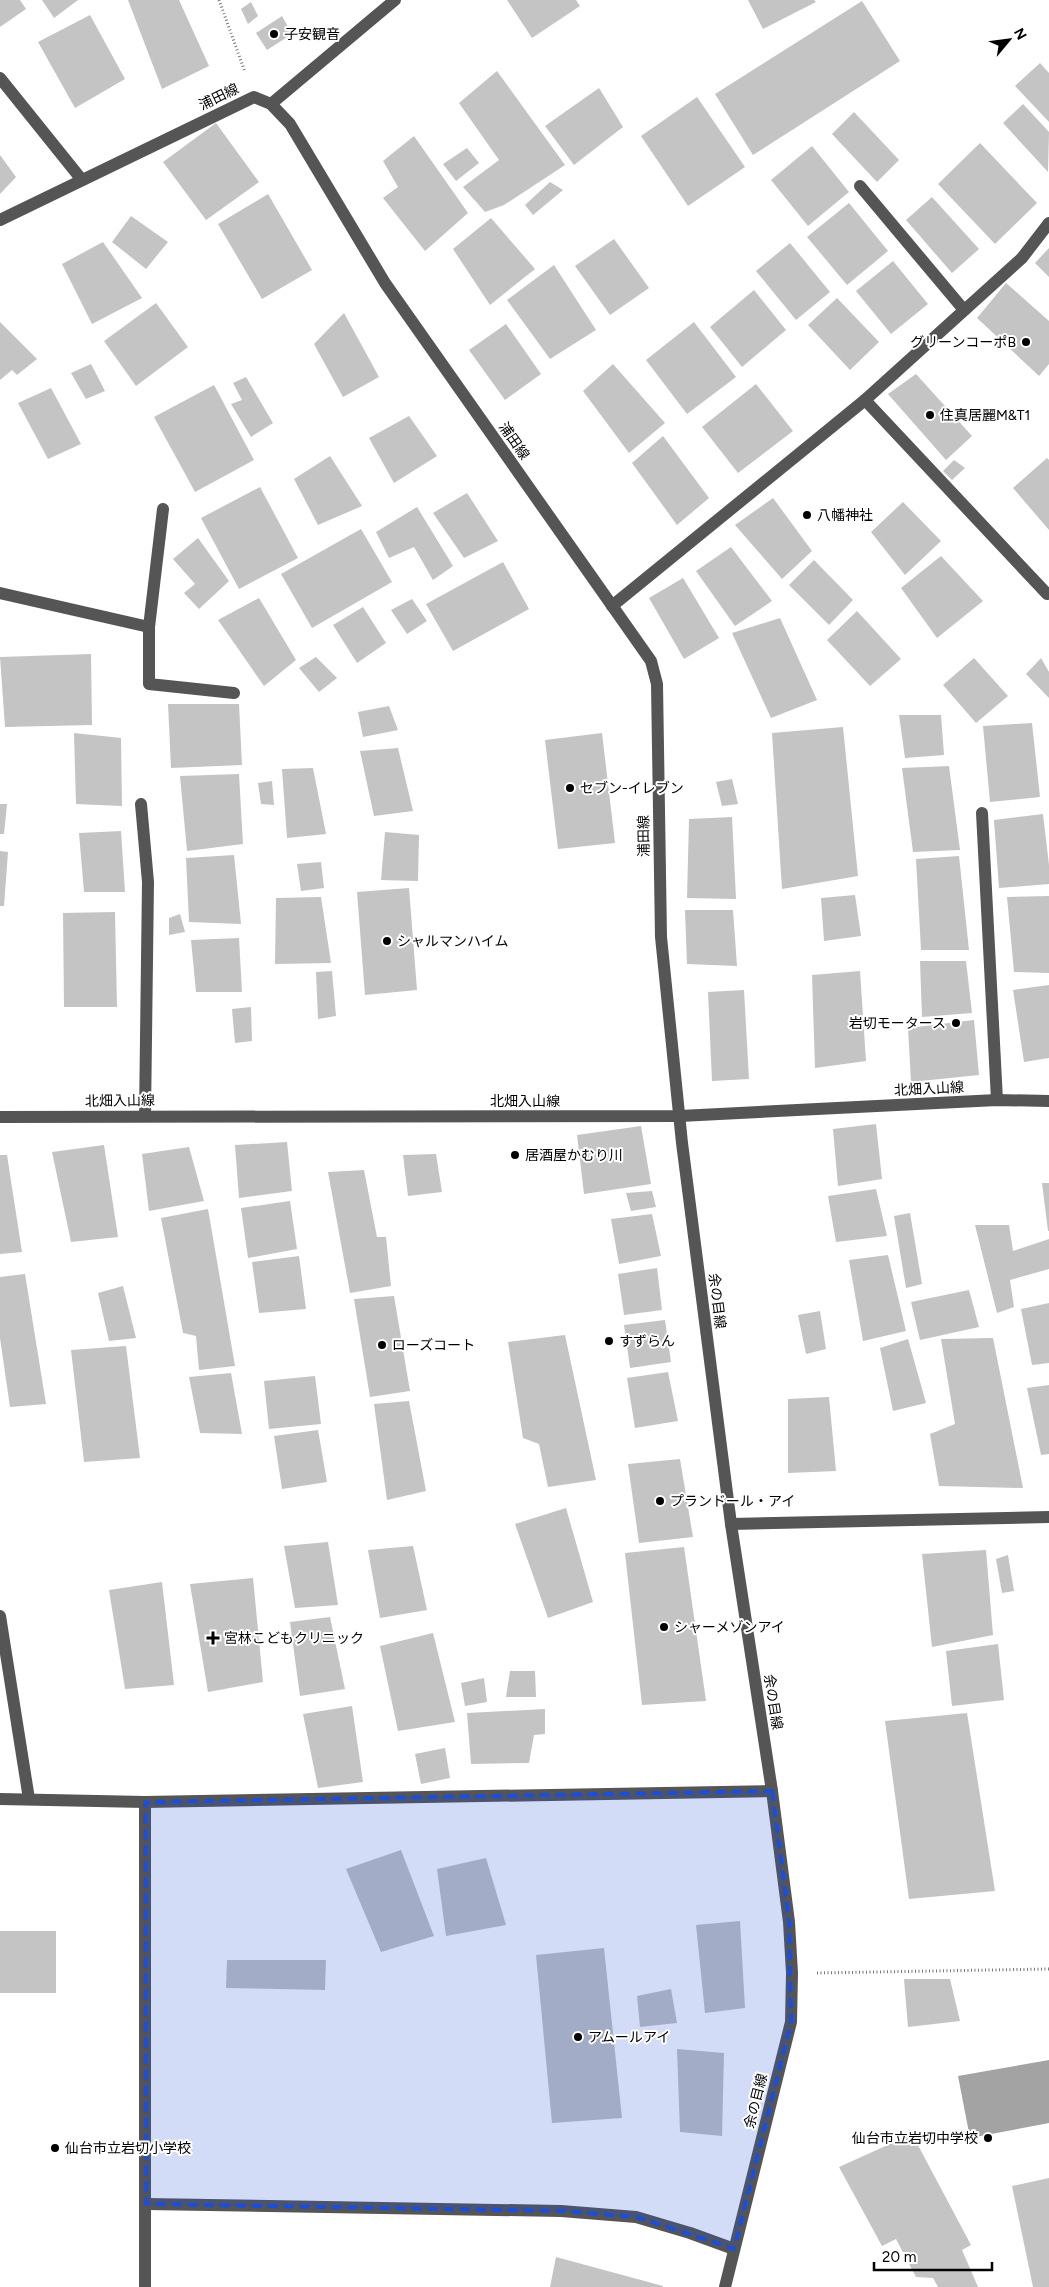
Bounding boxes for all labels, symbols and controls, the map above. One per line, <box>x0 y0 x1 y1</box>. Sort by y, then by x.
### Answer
north arrow <box>984 15 1034 65</box>
text: N <box>1010 25 1030 43</box>
place label: 子安観音 <box>284 26 340 43</box>
marker: 子安観音 <box>268 28 280 40</box>
street label: 浦田線 <box>196 80 242 114</box>
place label: グリーンコーポB <box>910 334 1016 351</box>
marker: グリーンコーポB <box>1020 336 1032 348</box>
place label: 住真居麗M&T1 <box>940 407 1030 424</box>
marker: 住真居麗M&T1 <box>924 409 936 421</box>
street label: 浦田線 <box>495 419 533 463</box>
place label: 八幡神社 <box>817 507 873 524</box>
marker: 八幡神社 <box>801 509 813 521</box>
place label: セブン-イレブン <box>580 780 684 797</box>
marker: セブン-イレブン <box>564 782 576 794</box>
street label: 浦田線 <box>635 815 653 857</box>
place label: シャルマンハイム <box>397 933 508 950</box>
marker: シャルマンハイム <box>381 935 393 947</box>
place label: 岩切モータース <box>849 1015 946 1032</box>
marker: 岩切モータース <box>950 1017 962 1029</box>
street label: 北畑入山線 <box>894 1079 964 1099</box>
street label: 北畑入山線 <box>85 1092 155 1110</box>
street label: 北畑入山線 <box>490 1093 560 1110</box>
place label: 居酒屋かむり川 <box>525 1147 623 1164</box>
marker: 居酒屋かむり川 <box>509 1149 521 1161</box>
street label: 余の目線 <box>705 1272 729 1330</box>
place label: すずらん <box>619 1333 675 1350</box>
marker: すずらん <box>603 1335 615 1347</box>
place label: ローズコート <box>392 1337 475 1354</box>
marker: ローズコート <box>376 1339 388 1351</box>
place label: プランドール・アイ <box>670 1493 795 1510</box>
marker: プランドール・アイ <box>654 1495 666 1507</box>
place label: シャーメゾンアイ <box>674 1619 785 1636</box>
marker: シャーメゾンアイ <box>658 1621 670 1633</box>
place label: 宮林こどもクリニック <box>224 1630 364 1647</box>
marker: 宮林こどもクリニック <box>206 1631 220 1645</box>
street label: 余の目線 <box>760 1673 786 1731</box>
place label: アムールアイ <box>588 2029 670 2046</box>
marker: アムールアイ <box>572 2031 584 2043</box>
street label: 余の目線 <box>741 2072 771 2130</box>
place label: 仙台市立岩切中学校 <box>852 2130 978 2147</box>
marker: 仙台市立岩切中学校 <box>982 2132 994 2144</box>
place label: 仙台市立岩切小学校 <box>65 2140 191 2157</box>
marker: 仙台市立岩切小学校 <box>49 2142 61 2154</box>
scale bar <box>874 2240 992 2272</box>
text: 20 m <box>882 2248 916 2266</box>

